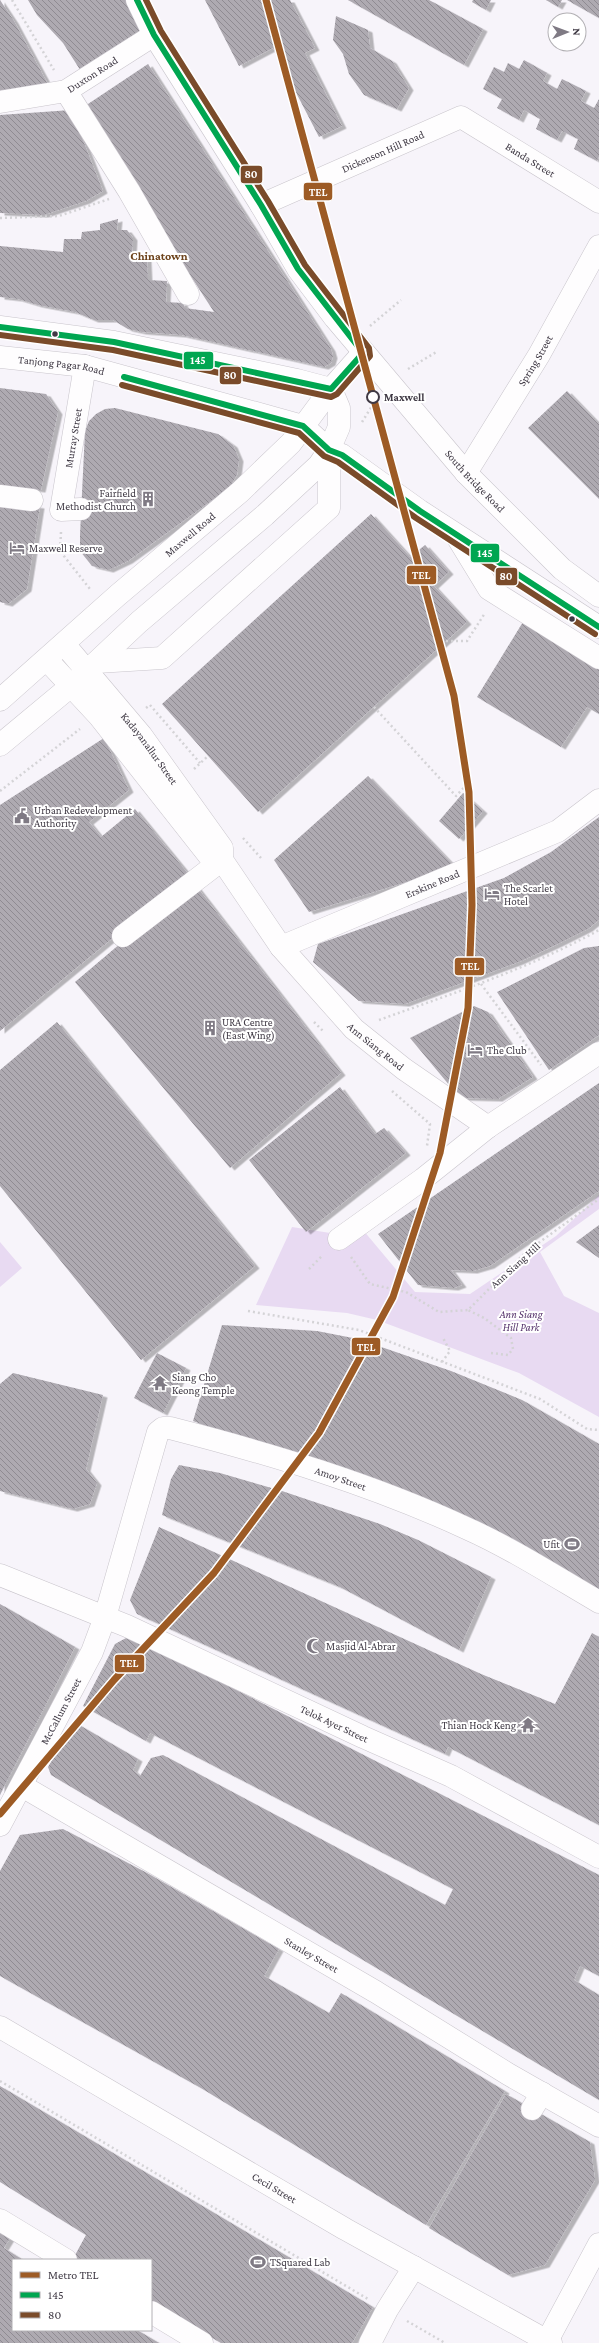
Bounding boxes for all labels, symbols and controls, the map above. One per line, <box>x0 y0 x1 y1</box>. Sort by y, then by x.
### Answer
north arrow <box>547 12 587 52</box>
text: N <box>571 28 583 36</box>
street label: Duxton Road <box>65 54 120 95</box>
street label: Dickenson Hill Road <box>340 128 426 175</box>
street label: Banda Street <box>503 140 558 180</box>
line badge: 80 <box>240 165 263 184</box>
text: 80 <box>244 168 258 180</box>
line badge: TEL <box>303 182 333 201</box>
text: TEL <box>309 186 327 198</box>
district label: Chinatown <box>130 249 188 263</box>
unlabelled marker <box>50 329 60 339</box>
street label: Spring Street <box>515 333 555 388</box>
line badge: 145 <box>183 351 214 370</box>
street label: Tanjong Pagar Road <box>18 353 106 377</box>
text: 145 <box>190 354 206 366</box>
line badge: 80 <box>219 366 242 385</box>
text: 80 <box>223 369 237 381</box>
marker: Maxwell <box>366 390 380 404</box>
place label: Maxwell <box>384 391 425 403</box>
street label: Murray Street <box>62 407 84 469</box>
street label: South Bridge Road <box>443 447 508 515</box>
place label: Fairfield Methodist Church <box>56 487 136 512</box>
building icon: Fairfield Methodist Church <box>139 490 157 508</box>
street label: Maxwell Road <box>162 510 218 559</box>
hotel icon: Maxwell Reserve <box>8 539 26 557</box>
place label: Maxwell Reserve <box>29 542 103 554</box>
line badge: 145 <box>470 543 500 563</box>
text: 145 <box>477 547 493 559</box>
line badge: TEL <box>406 565 437 585</box>
line badge: 80 <box>495 567 518 586</box>
text: TEL <box>412 569 430 581</box>
text: 80 <box>499 570 513 582</box>
unlabelled marker <box>567 614 577 624</box>
street label: Kadayanallur Street <box>119 710 181 787</box>
place label: Urban Redevelopment Authority <box>34 804 133 830</box>
public building icon: Urban Redevelopment Authority <box>13 807 31 825</box>
street label: Erskine Road <box>403 867 461 900</box>
place label: The Scarlet Hotel <box>504 882 553 907</box>
hotel icon: The Scarlet Hotel <box>483 885 501 903</box>
line badge: TEL <box>454 957 485 976</box>
text: TEL <box>461 960 479 972</box>
place label: URA Centre (East Wing) <box>222 1016 275 1042</box>
building icon: URA Centre (East Wing) <box>201 1019 219 1037</box>
street label: Ann Siang Road <box>345 1020 407 1073</box>
hotel icon: The Club <box>466 1041 484 1059</box>
place label: The Club <box>487 1044 527 1056</box>
street label: Ann Siang Hill <box>488 1240 543 1291</box>
park label: Ann Siang Hill Park <box>498 1308 544 1333</box>
line badge: TEL <box>351 1337 381 1356</box>
text: TEL <box>357 1341 375 1353</box>
place label: Siang Cho Keong Temple <box>172 1371 235 1397</box>
temple icon: Siang Cho Keong Temple <box>151 1374 169 1392</box>
street label: Amoy Street <box>313 1464 368 1493</box>
sports icon: Ufit <box>563 1535 581 1553</box>
place label: Ufit <box>543 1538 560 1550</box>
mosque icon: Masjid Al-Abrar <box>305 1637 323 1655</box>
place label: Masjid Al-Abrar <box>326 1640 396 1653</box>
line badge: TEL <box>114 1654 145 1673</box>
text: TEL <box>120 1657 138 1669</box>
street label: McCallum Street <box>38 1675 83 1746</box>
street label: Telok Ayer Street <box>298 1702 371 1745</box>
temple icon: Thian Hock Keng <box>519 1716 537 1734</box>
place label: Thian Hock Keng <box>441 1719 517 1732</box>
street label: Stanley Street <box>282 1934 341 1975</box>
street label: Cecil Street <box>250 2170 299 2206</box>
sports icon: TSquared Lab <box>249 2253 267 2271</box>
place label: TSquared Lab <box>270 2256 331 2269</box>
legend <box>12 2259 152 2331</box>
text: Metro TEL <box>48 2268 98 2282</box>
text: 145 <box>48 2288 64 2302</box>
text: 80 <box>48 2308 61 2322</box>

